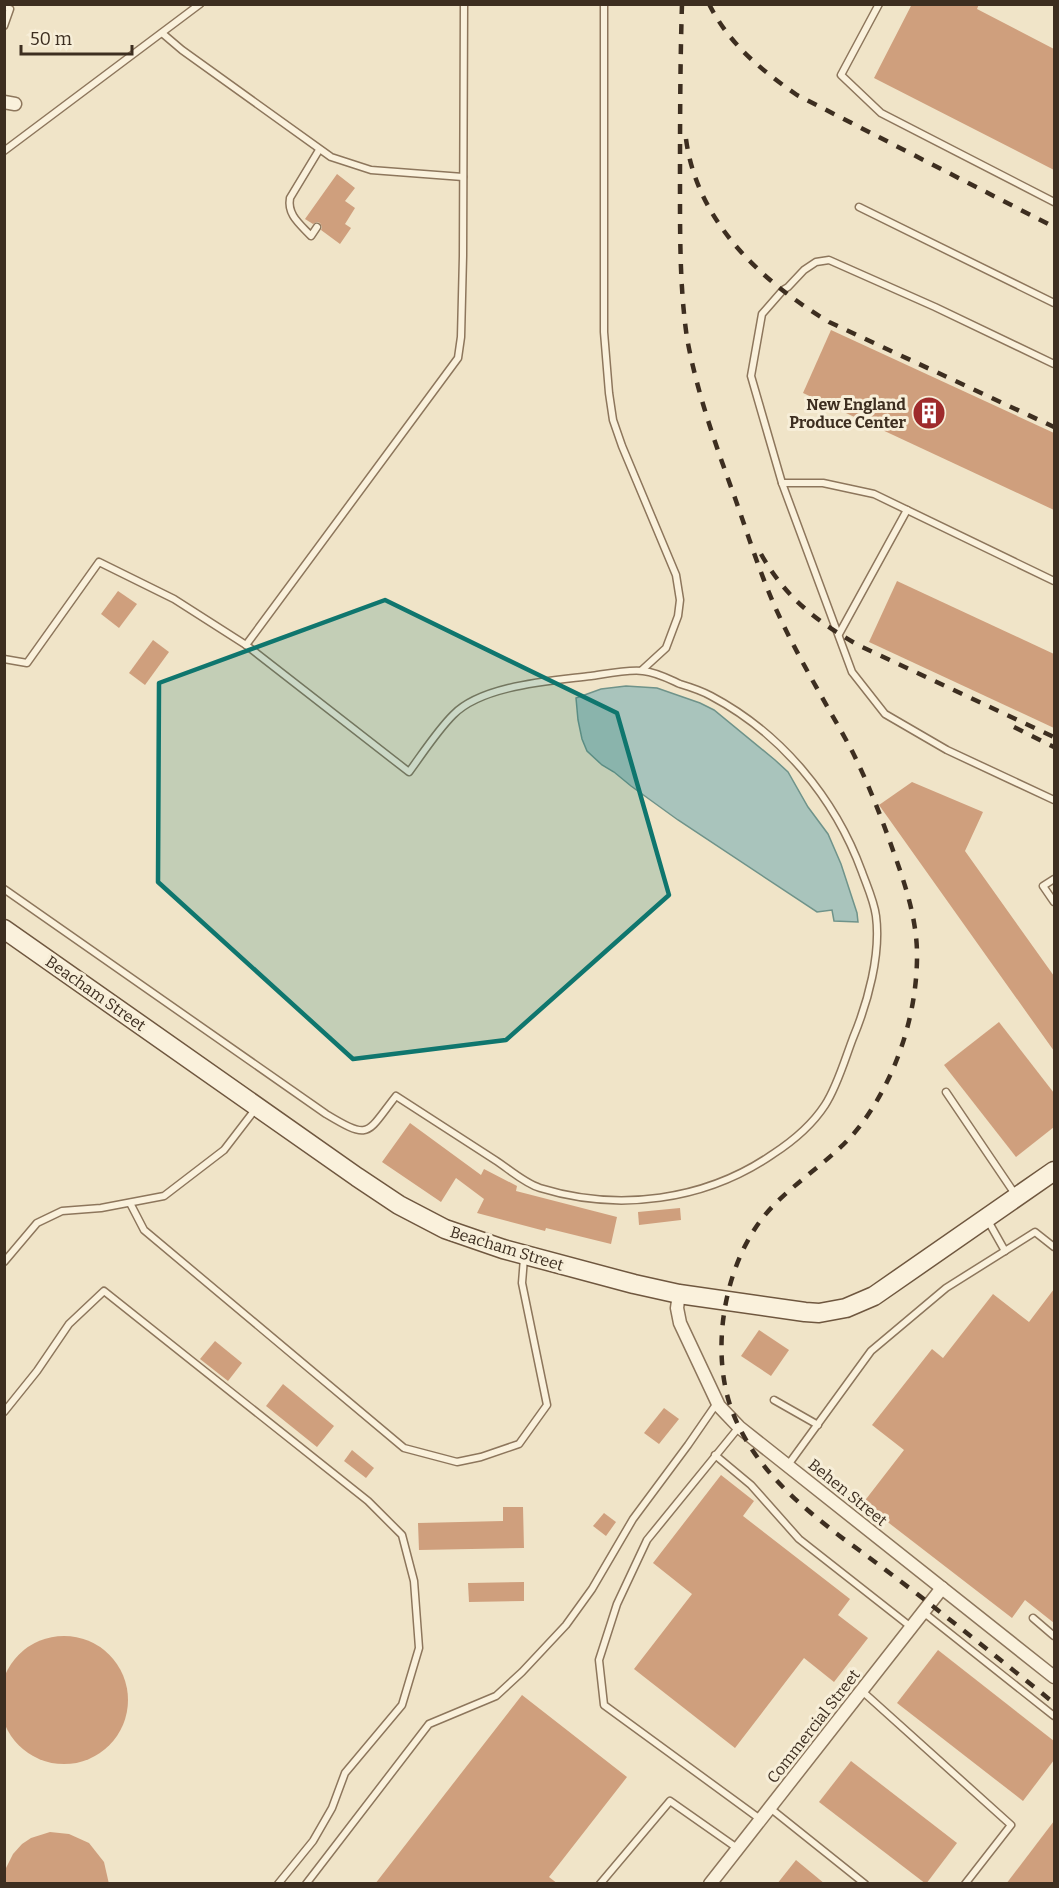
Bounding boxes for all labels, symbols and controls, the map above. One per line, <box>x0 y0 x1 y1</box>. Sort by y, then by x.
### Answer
scale bar <box>21 18 132 56</box>
text: 50 m <box>30 28 72 50</box>
place label: New England Produce Center <box>789 395 906 432</box>
building icon: New England Produce Center <box>911 395 947 431</box>
street label: Beacham Street <box>42 952 150 1035</box>
street label: Beacham Street <box>448 1222 566 1275</box>
street label: Behen Street <box>804 1455 891 1530</box>
street label: Commercial Street <box>763 1665 864 1787</box>

